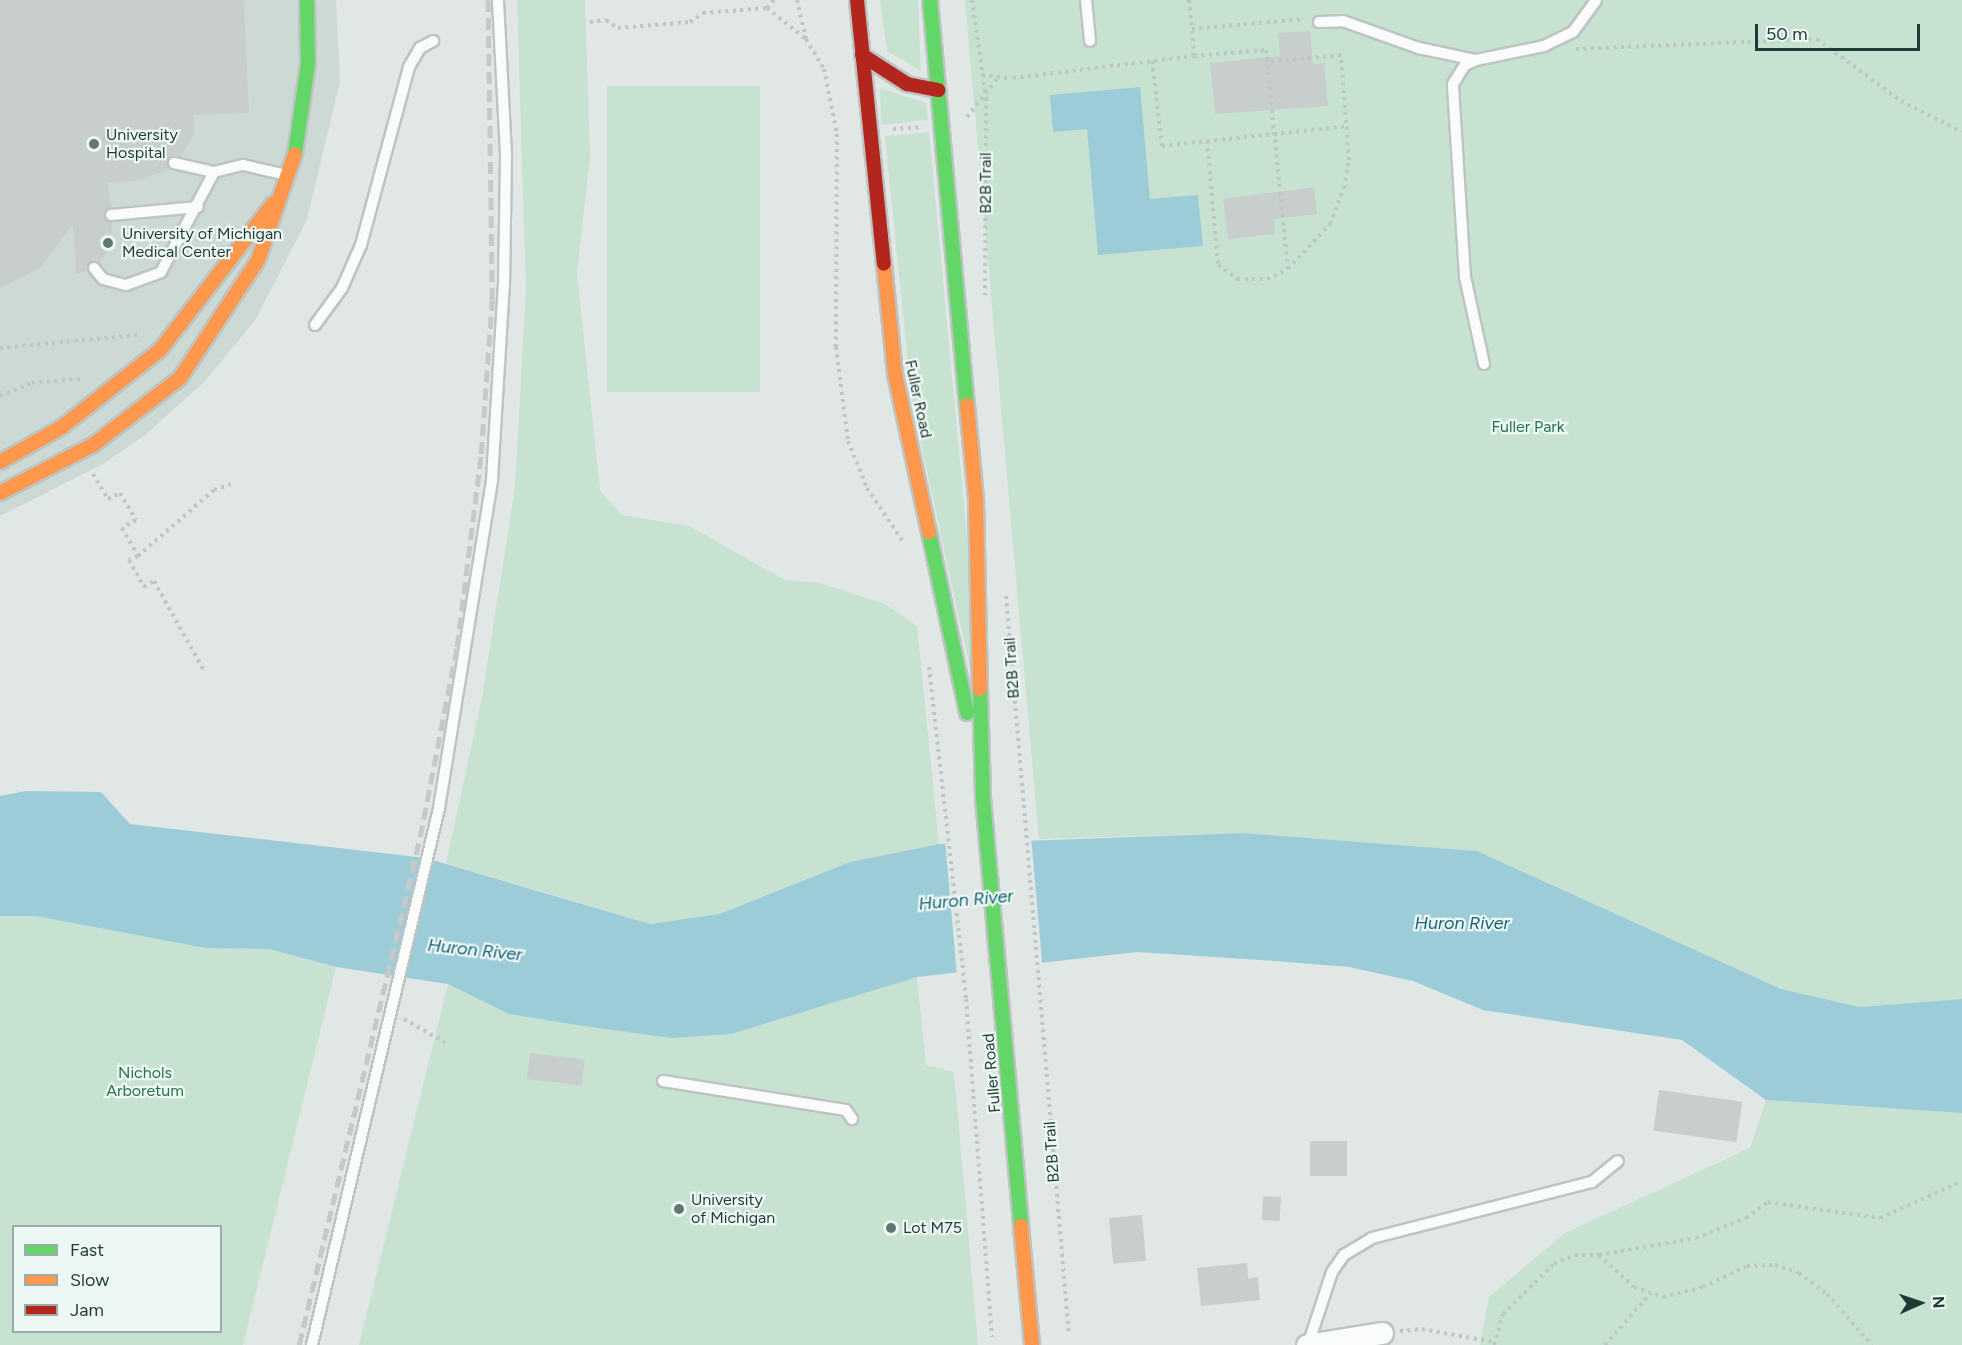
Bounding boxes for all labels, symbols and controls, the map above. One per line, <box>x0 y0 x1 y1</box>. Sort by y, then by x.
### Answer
scale bar <box>1758 12 1923 50</box>
text: 50 m <box>1766 23 1808 45</box>
place label: University Hospital <box>106 125 178 163</box>
marker: University Hospital <box>87 137 101 151</box>
street label: B2B Trail <box>976 152 996 214</box>
place label: University of Michigan Medical Center <box>122 224 282 262</box>
marker: University of Michigan Medical Center <box>99 234 117 252</box>
street label: Fuller Road <box>900 358 936 440</box>
park label: Fuller Park <box>1491 417 1565 437</box>
street label: B2B Trail <box>1000 637 1024 699</box>
water label: Huron River <box>918 885 1014 915</box>
water label: Huron River <box>1414 912 1510 934</box>
water label: Huron River <box>427 934 523 966</box>
street label: Fuller Road <box>979 1033 1005 1113</box>
park label: Nichols Arboretum <box>106 1063 184 1101</box>
street label: B2B Trail <box>1040 1121 1064 1183</box>
place label: University of Michigan <box>691 1190 775 1228</box>
marker: University of Michigan <box>672 1202 686 1216</box>
place label: Lot M75 <box>903 1218 962 1238</box>
marker: Lot M75 <box>884 1221 898 1235</box>
legend <box>12 1225 222 1333</box>
text: Fast <box>70 1239 104 1261</box>
text: Slow <box>70 1269 109 1291</box>
north arrow <box>1890 1273 1950 1333</box>
text: N <box>1929 1295 1948 1309</box>
text: Jam <box>70 1299 104 1321</box>

